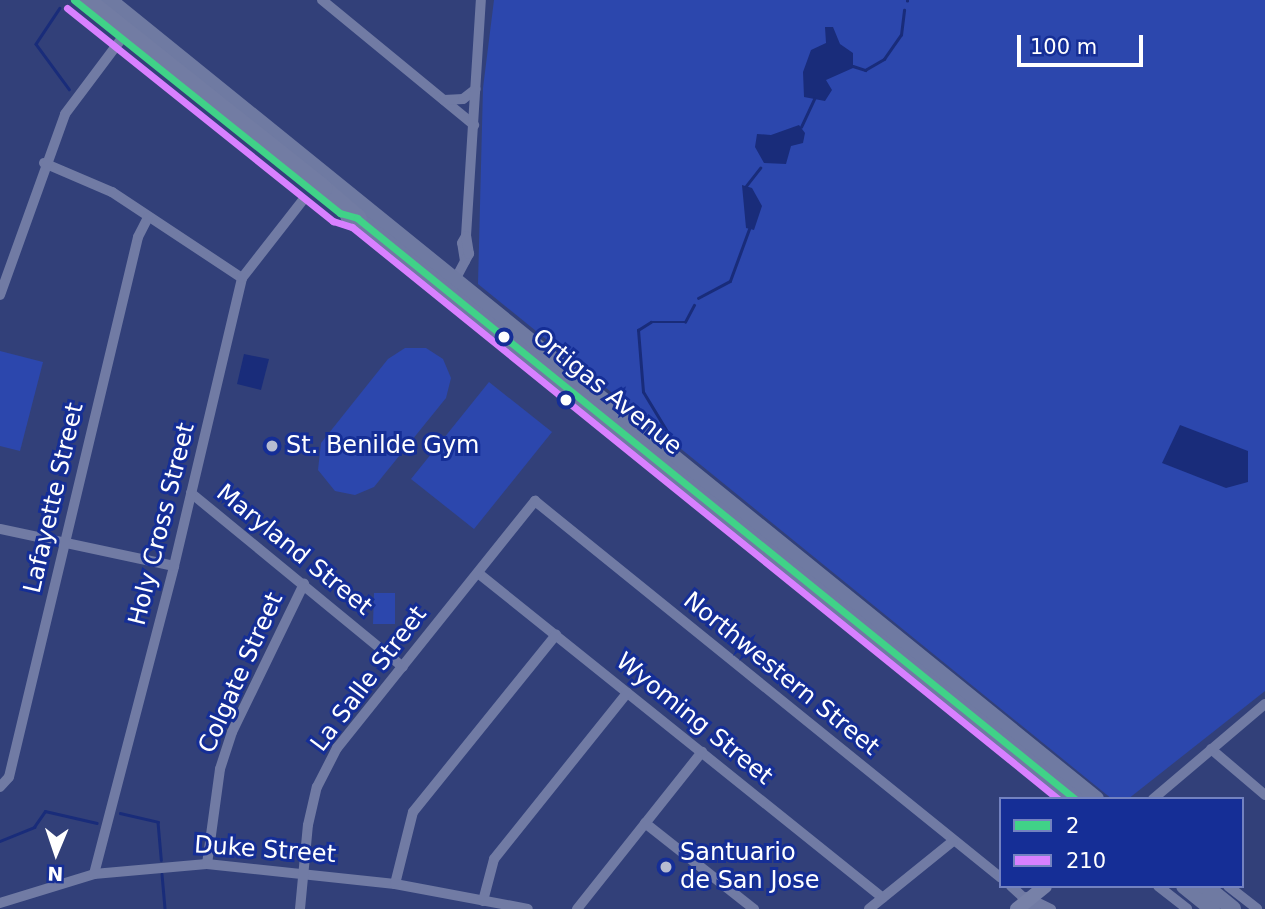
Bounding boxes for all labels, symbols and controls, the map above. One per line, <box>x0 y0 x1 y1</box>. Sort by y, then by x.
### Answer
scale bar <box>1020 21 1146 65</box>
text: 100 m <box>1030 35 1097 59</box>
street label: Ortigas Avenue <box>526 323 688 461</box>
unlabelled marker <box>497 330 511 344</box>
unlabelled marker <box>559 393 573 407</box>
street label: Lafayette Street <box>18 400 90 596</box>
street label: Holy Cross Street <box>123 420 201 628</box>
place label: St. Benilde Gym <box>286 432 479 460</box>
marker: St. Benilde Gym <box>264 438 280 454</box>
street label: Maryland Street <box>210 478 378 622</box>
street label: Northwestern Street <box>677 586 885 762</box>
street label: Colgate Street <box>193 588 289 758</box>
street label: La Salle Street <box>305 601 433 757</box>
street label: Wyoming Street <box>610 647 778 791</box>
legend <box>999 797 1244 888</box>
text: 2 <box>1066 814 1079 838</box>
north arrow <box>21 818 91 888</box>
street label: Duke Street <box>193 831 337 869</box>
place label: Santuario de San Jose <box>680 839 819 895</box>
text: 210 <box>1066 849 1106 873</box>
marker: Santuario de San Jose <box>658 859 674 875</box>
text: N <box>47 863 64 885</box>

